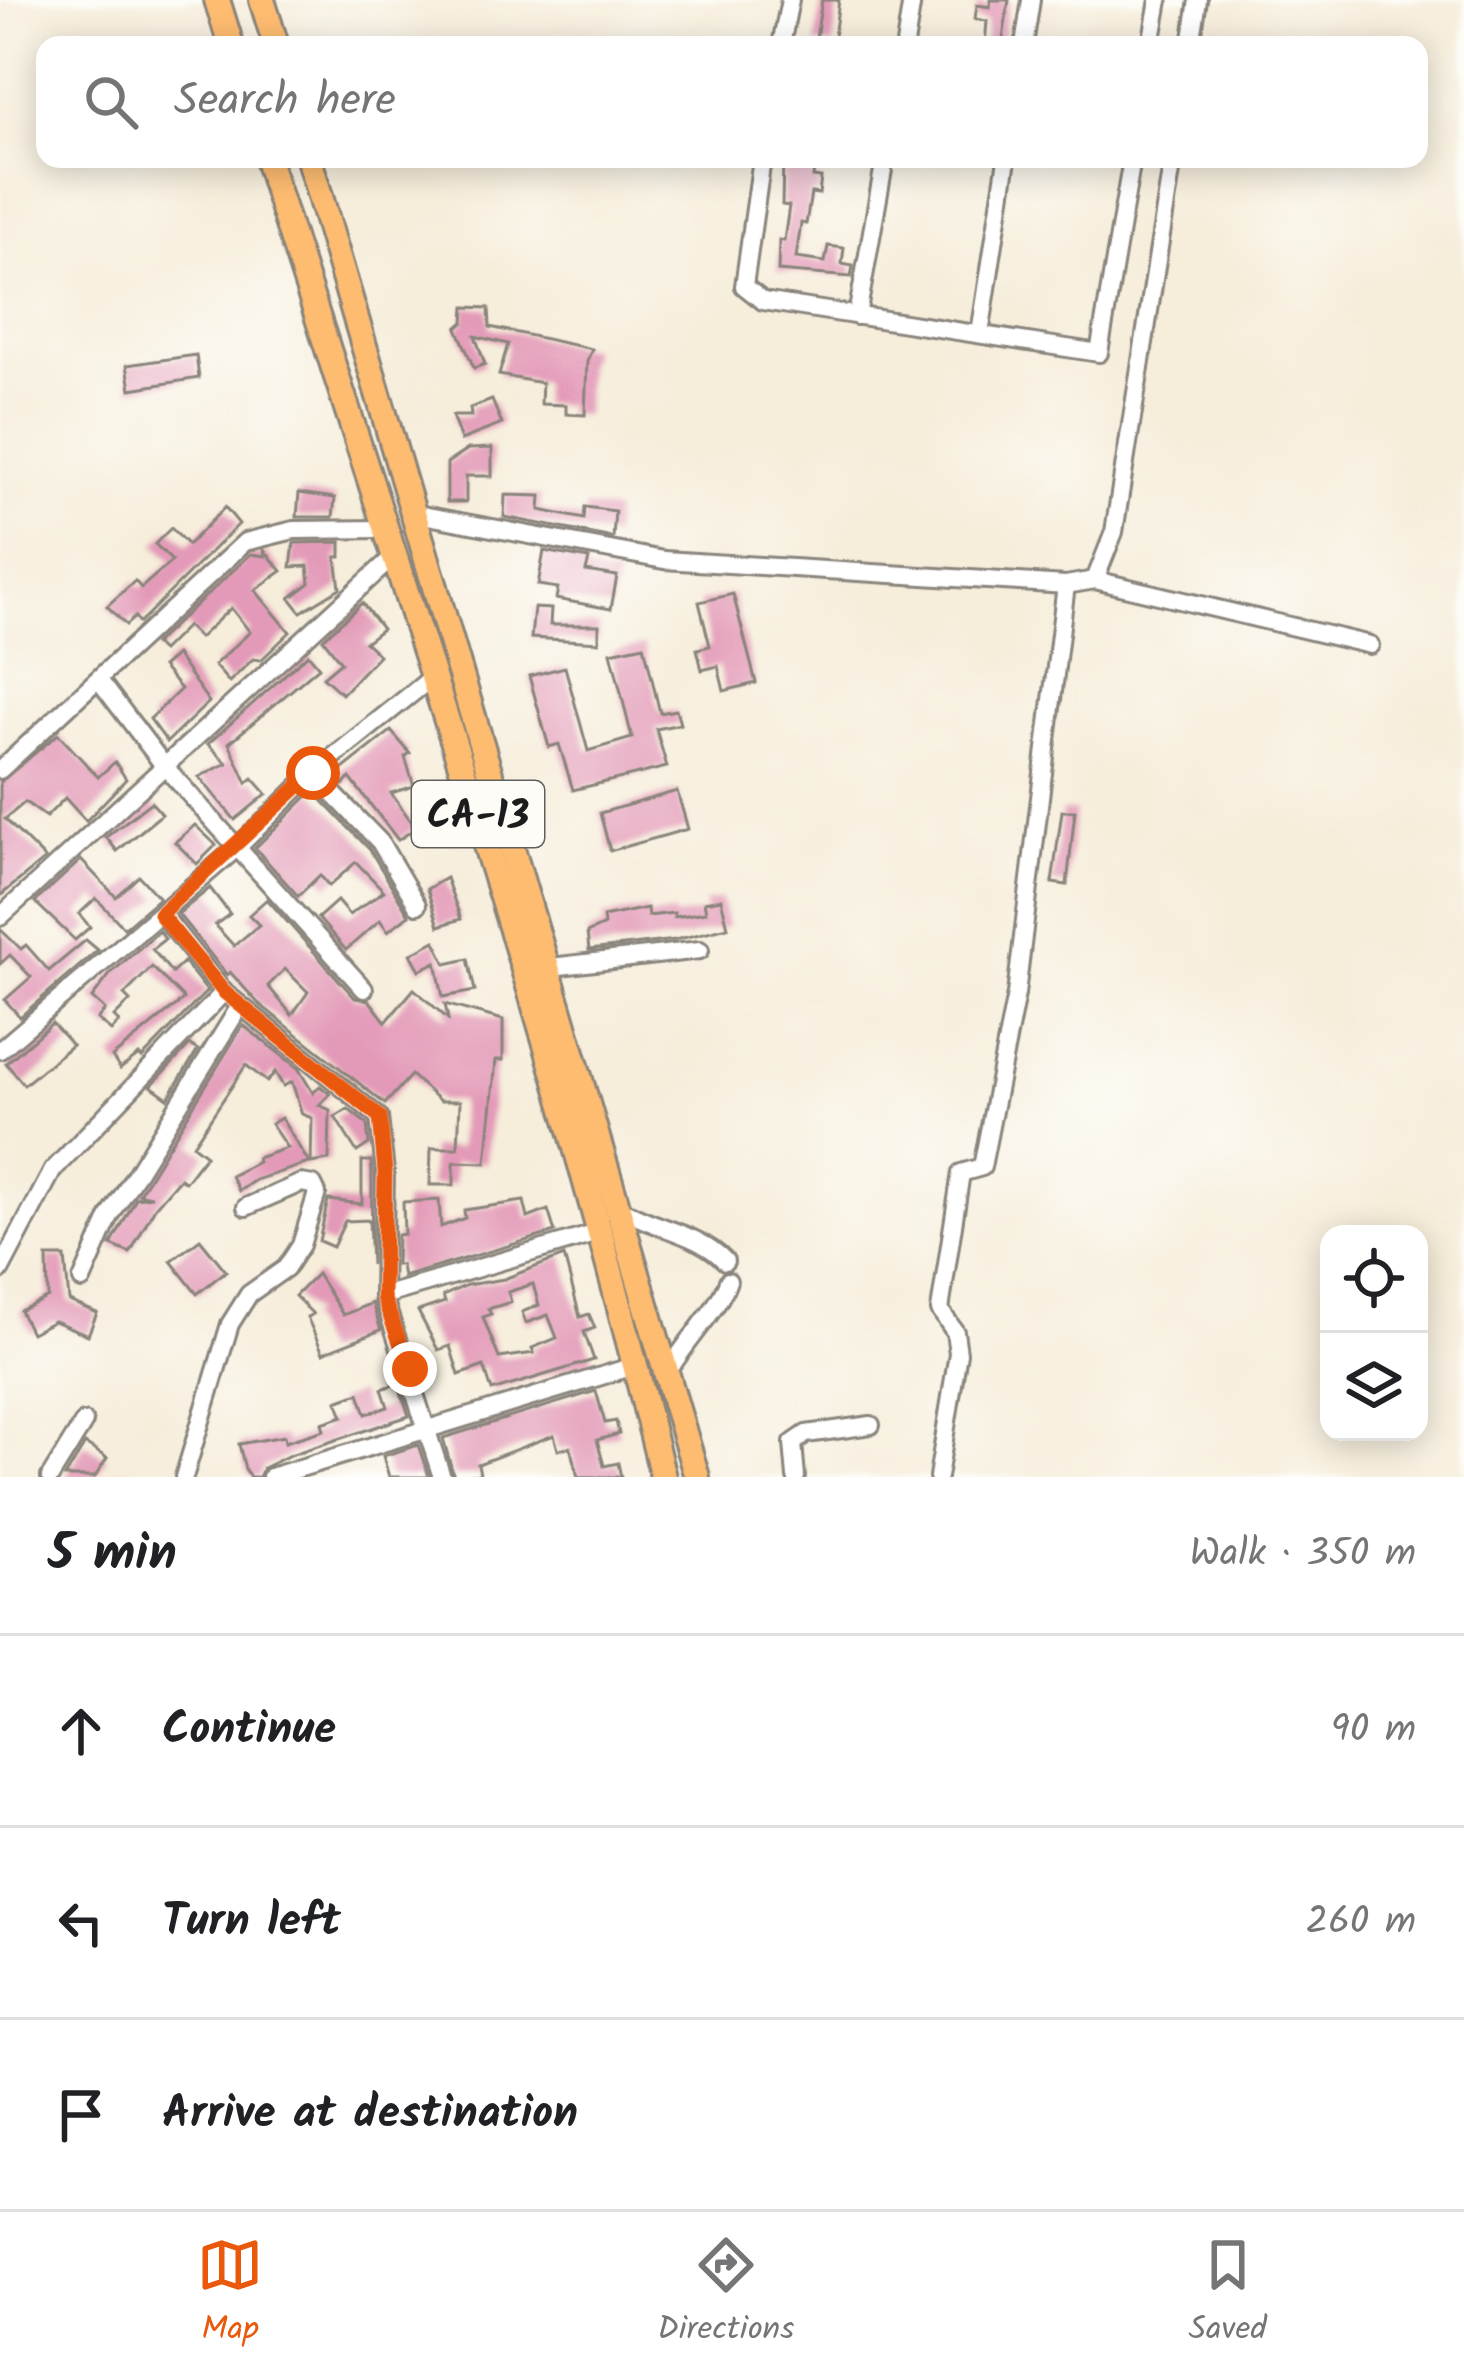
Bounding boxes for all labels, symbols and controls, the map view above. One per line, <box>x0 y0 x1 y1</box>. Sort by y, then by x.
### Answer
search box <box>36 36 1428 168</box>
text: Search here <box>174 66 396 138</box>
icon: search <box>78 69 144 135</box>
route start <box>286 746 340 800</box>
road number: CA-13 <box>412 781 544 847</box>
map controls <box>1320 1225 1428 1441</box>
button: locate <box>1320 1225 1428 1333</box>
button: layers <box>1320 1333 1428 1441</box>
route end <box>383 1342 437 1396</box>
text: 5 min <box>48 1515 177 1596</box>
text: Walk · 350 m <box>1189 1524 1416 1586</box>
text: Continue <box>162 1695 336 1767</box>
icon: ahead <box>48 1698 114 1764</box>
text: 90 m <box>1331 1700 1416 1762</box>
text: Turn left <box>162 1887 341 1959</box>
icon: left <box>48 1890 114 1956</box>
text: 260 m <box>1305 1892 1416 1954</box>
text: Arrive at destination <box>162 2079 578 2151</box>
icon: arrive <box>48 2082 114 2148</box>
tab: Map <box>197 2232 263 2357</box>
tab: Directions <box>657 2232 794 2357</box>
tab: Saved <box>1189 2232 1267 2357</box>

